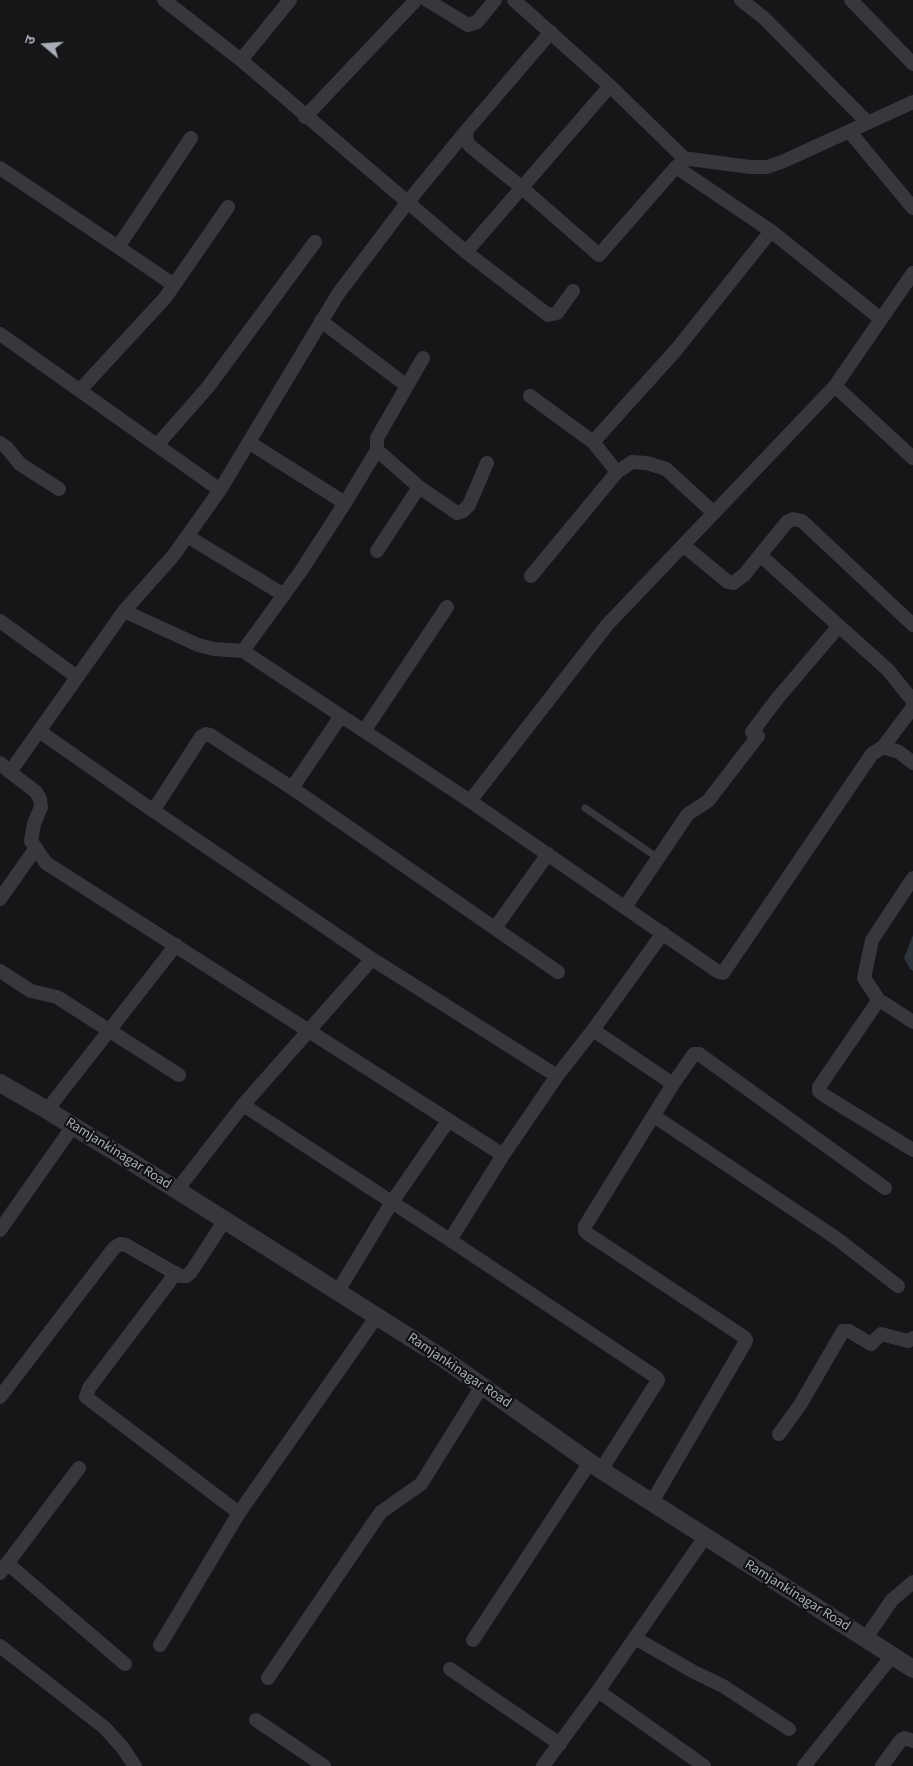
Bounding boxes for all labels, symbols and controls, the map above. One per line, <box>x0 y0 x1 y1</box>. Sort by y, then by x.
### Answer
north arrow <box>20 20 70 70</box>
text: उ <box>20 33 42 47</box>
street label: Ramjankinagar Road <box>62 1115 174 1193</box>
street label: Ramjankinagar Road <box>404 1330 514 1412</box>
street label: Ramjankinagar Road <box>741 1557 853 1635</box>

